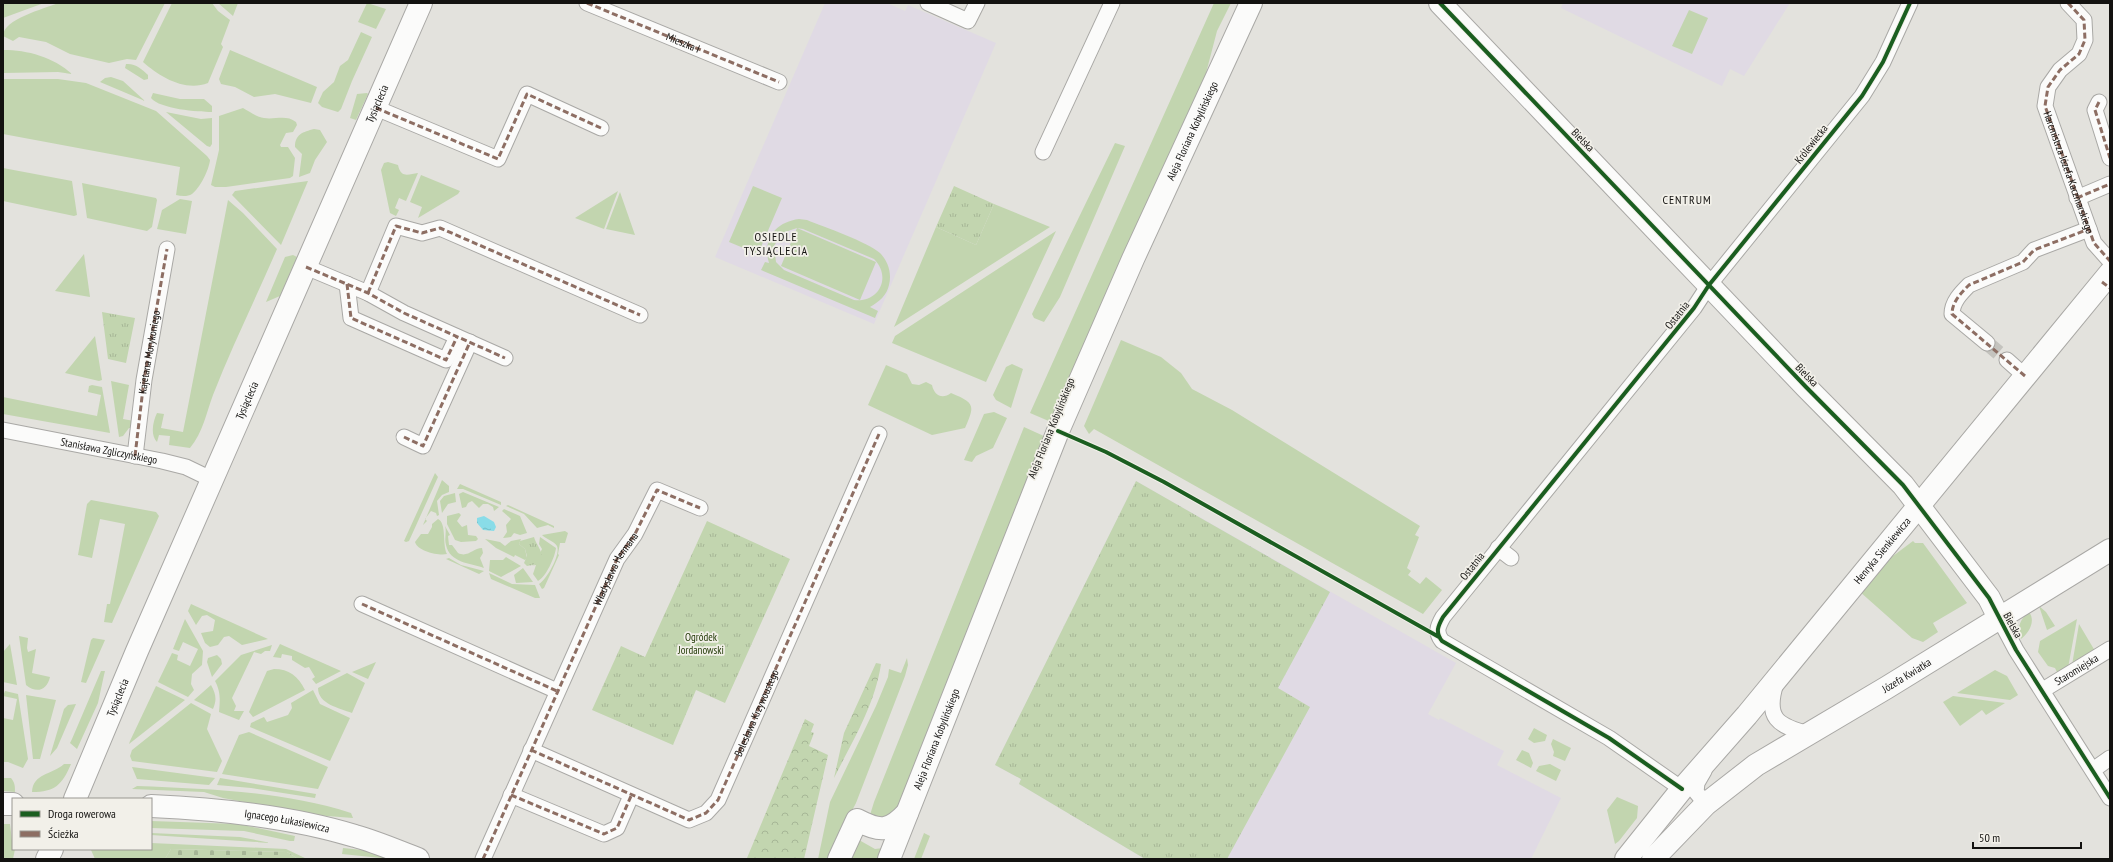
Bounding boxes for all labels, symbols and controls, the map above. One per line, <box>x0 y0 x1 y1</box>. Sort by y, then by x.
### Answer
street label: Mieszka I <box>664 29 702 56</box>
street label: Aleja Floriana Kobylińskiego <box>1163 79 1221 183</box>
street label: Tysiąclecia <box>362 83 391 125</box>
street label: Harcmistrza Józefa Kaczmarskiego <box>2040 109 2097 236</box>
street label: Królewiecka <box>1791 122 1831 166</box>
street label: Bielska <box>1569 125 1597 155</box>
district label: CENTRUM <box>1662 192 1712 207</box>
district label: OSIEDLE TYSIĄCLECIA <box>744 229 808 258</box>
street label: Ostatnia <box>1662 298 1692 332</box>
street label: Kajetana Morykoniego <box>135 309 163 395</box>
street label: Bielska <box>1793 360 1821 390</box>
street label: Aleja Floriana Kobylińskiego <box>1024 375 1078 480</box>
street label: Tysiąclecia <box>232 379 261 422</box>
street label: Stanisława Zgliczyńskiego <box>59 434 159 467</box>
street label: Henryka Sienkiewicza <box>1851 514 1914 587</box>
street label: Władysława Hermana <box>590 530 641 608</box>
street label: Ostatnia <box>1457 549 1487 583</box>
street label: Bielska <box>2000 610 2026 640</box>
park label: Ogródek Jordanowski <box>677 630 724 657</box>
street label: Staromiejska <box>2052 651 2101 688</box>
street label: Józefa Kwiatka <box>1879 655 1934 696</box>
street label: Bolesława Krzywoustego <box>731 667 782 759</box>
street label: Tysiąclecia <box>103 676 132 719</box>
street label: Aleja Floriana Kobylińskiego <box>910 686 963 792</box>
legend <box>12 798 152 850</box>
text: Droga rowerowa <box>48 806 116 821</box>
street label: Ignacego Łukasiewicza <box>244 806 331 836</box>
scale bar <box>1973 824 2081 850</box>
text: Ścieżka <box>48 826 79 841</box>
text: 50 m <box>1979 830 2000 845</box>

